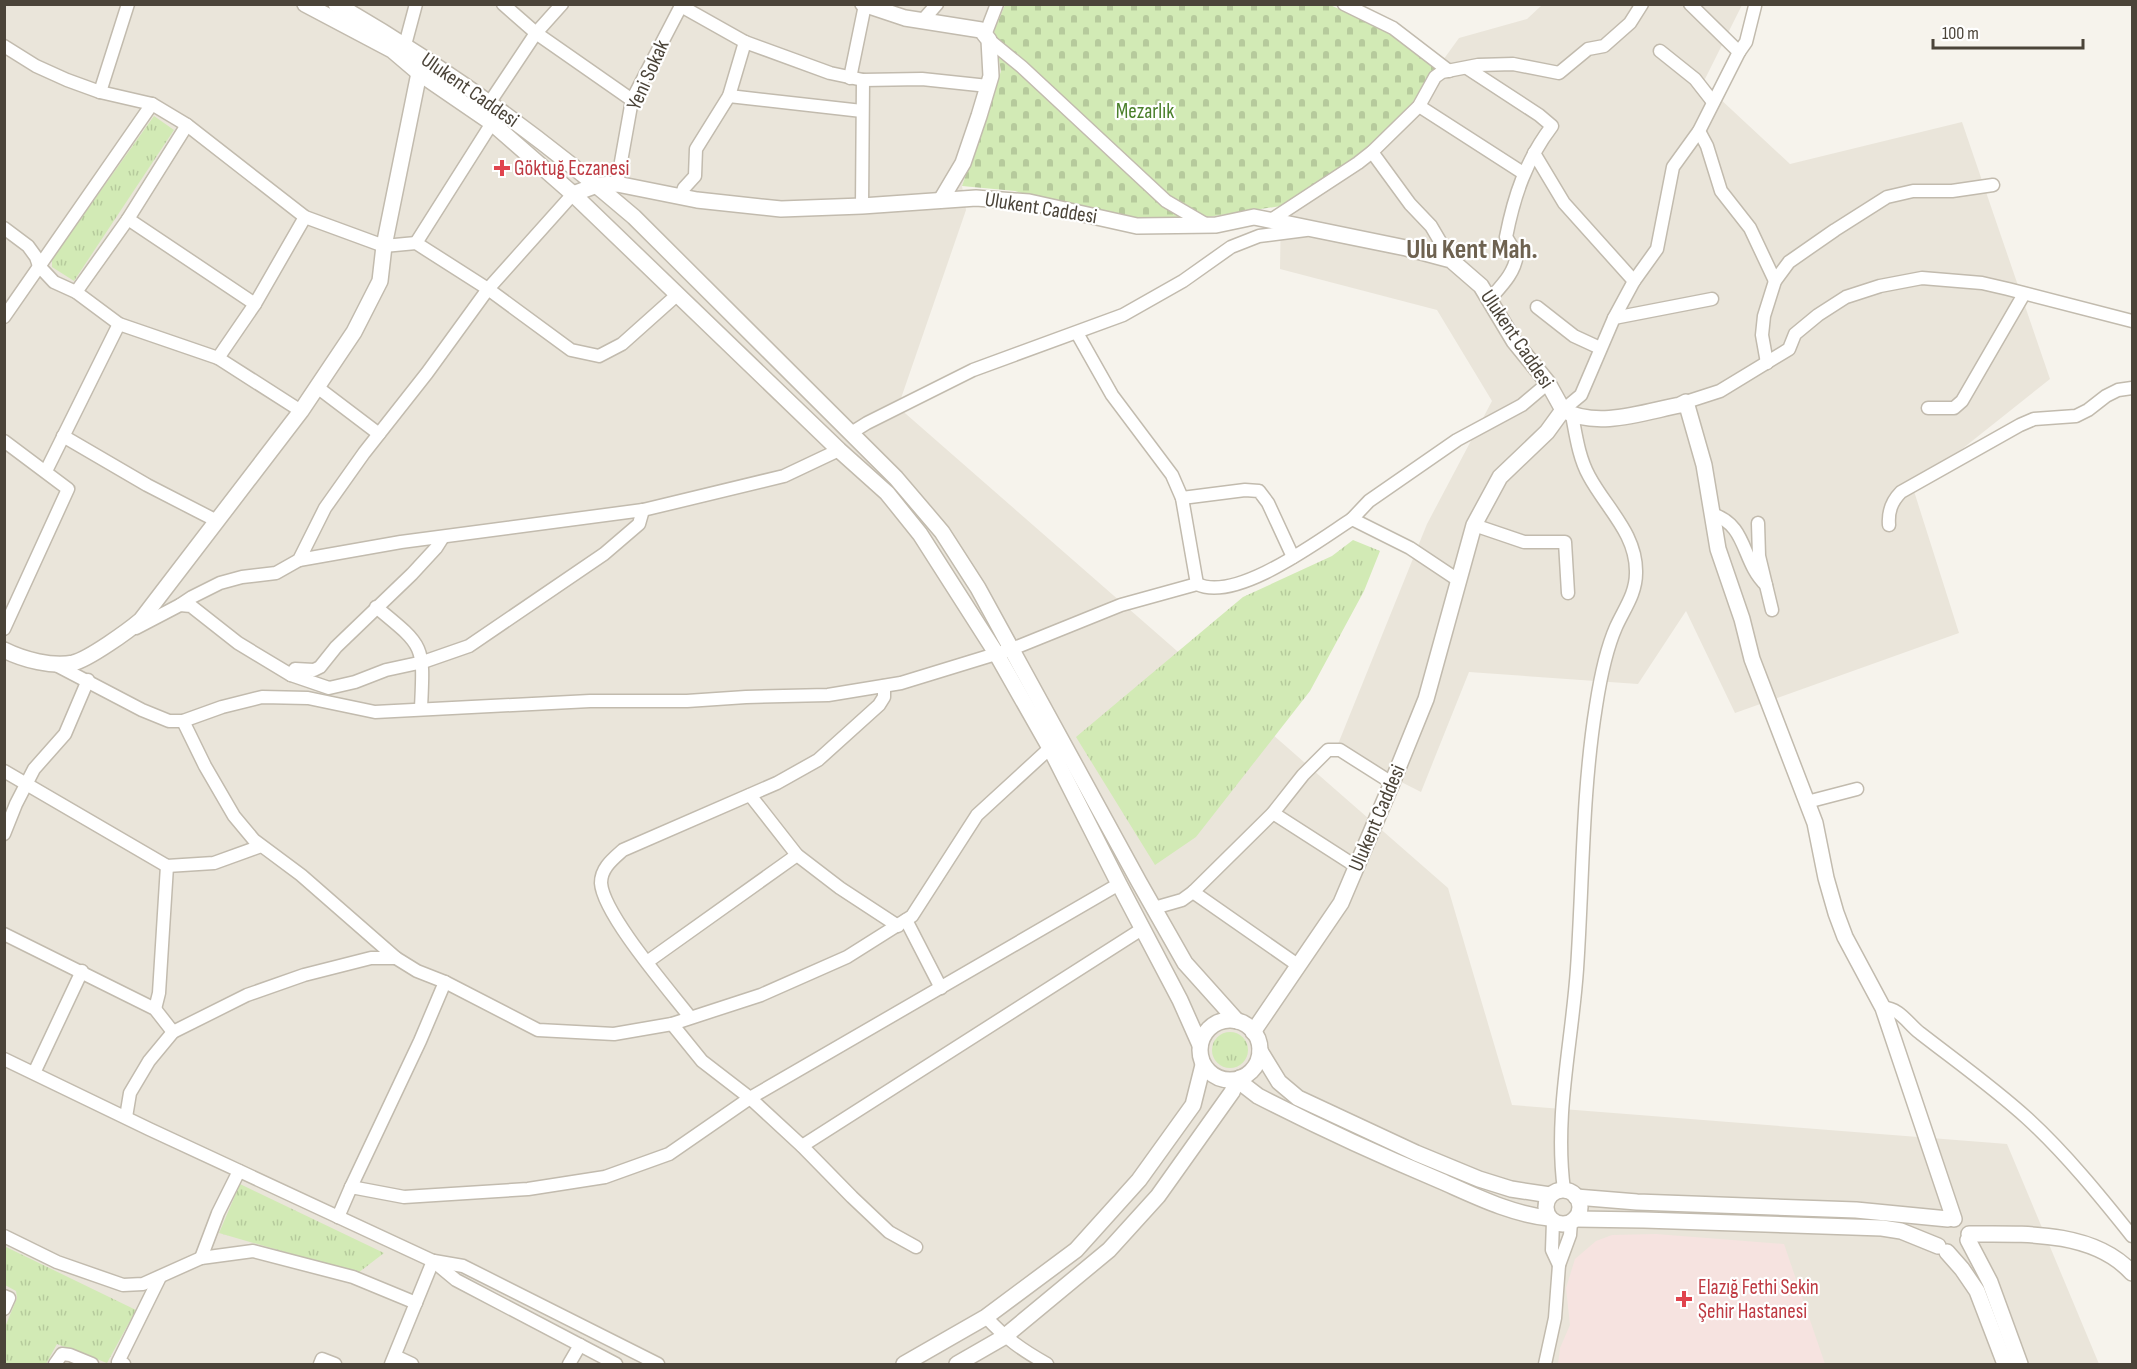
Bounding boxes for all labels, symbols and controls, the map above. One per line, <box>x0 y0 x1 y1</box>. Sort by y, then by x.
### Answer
scale bar <box>1933 12 2083 50</box>
text: 100 m <box>1942 23 1979 44</box>
street label: Yeni Sokak <box>621 36 675 114</box>
street label: Ulukent Caddesi <box>416 47 524 133</box>
park label: Mezarlık <box>1116 99 1174 124</box>
place label: Göktuğ Eczanesi <box>514 156 629 181</box>
marker: Göktuğ Eczanesi <box>495 161 509 175</box>
street label: Ulukent Caddesi <box>983 187 1099 229</box>
district label: Ulu Kent Mah. <box>1406 234 1538 266</box>
street label: Ulukent Caddesi <box>1475 285 1559 393</box>
street label: Ulukent Caddesi <box>1343 761 1411 875</box>
place label: Elazığ Fethi Sekin Şehir Hastanesi <box>1698 1275 1819 1324</box>
marker: Elazığ Fethi Sekin Şehir Hastanesi <box>1675 1290 1693 1308</box>

